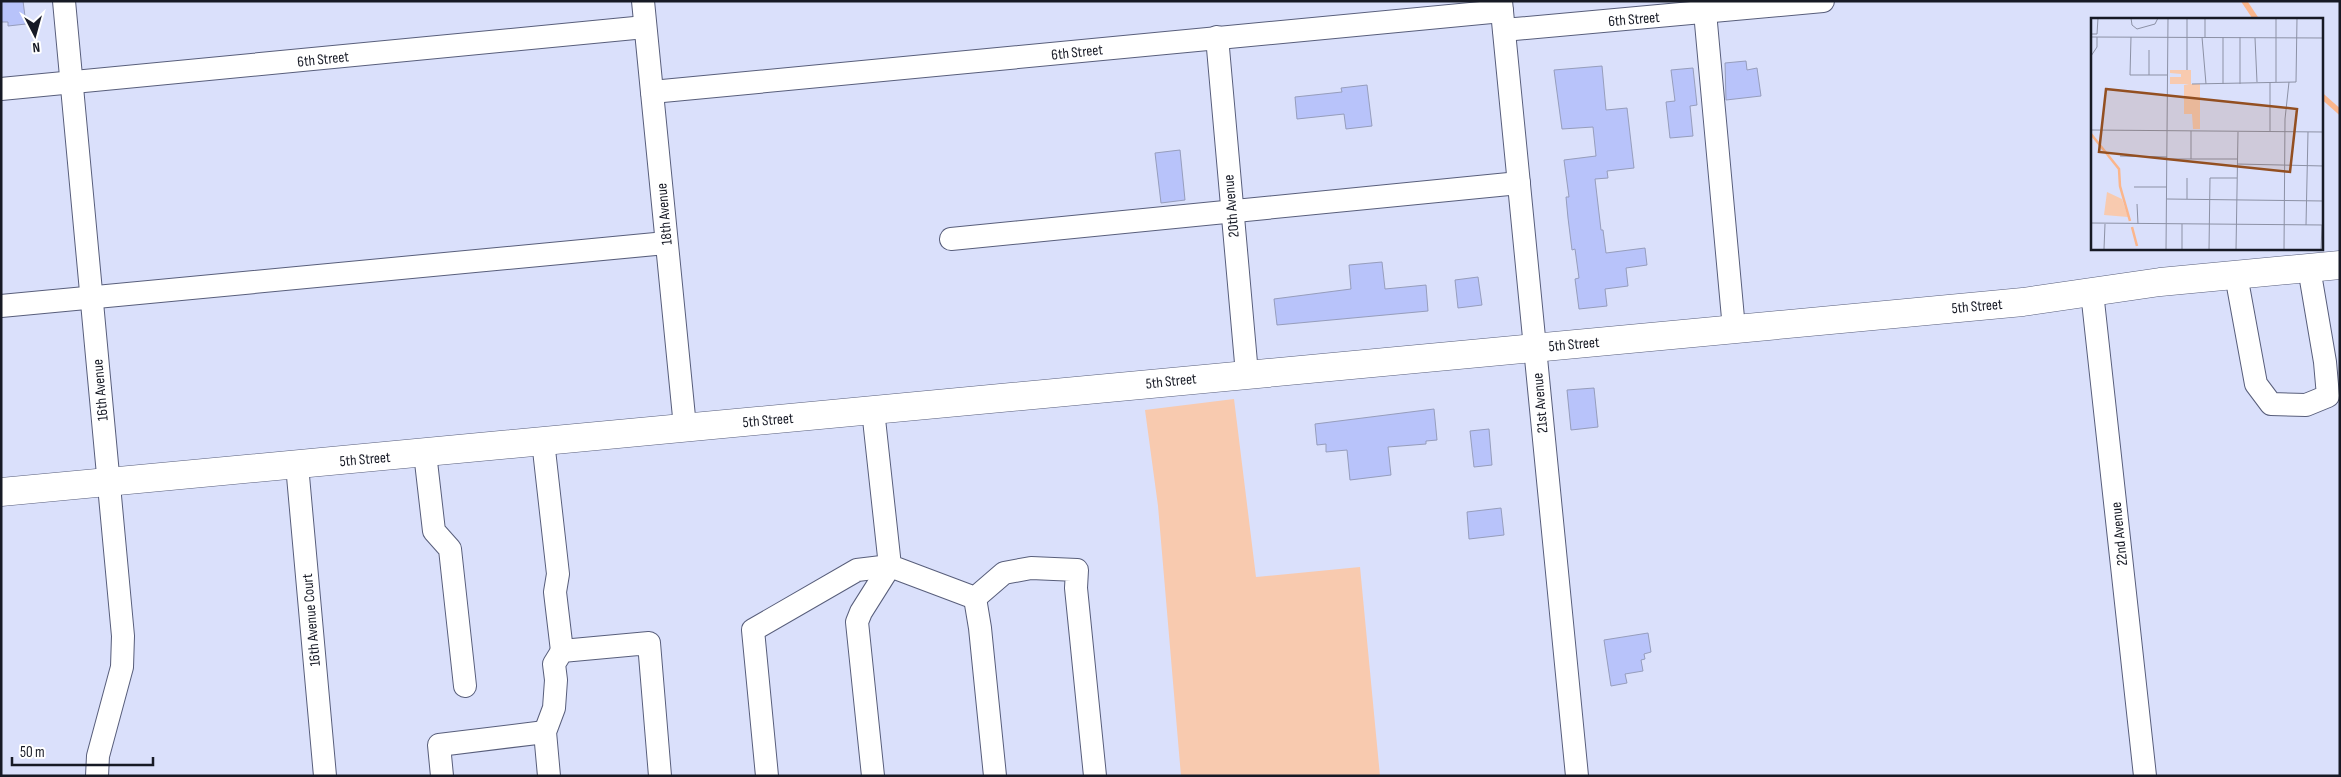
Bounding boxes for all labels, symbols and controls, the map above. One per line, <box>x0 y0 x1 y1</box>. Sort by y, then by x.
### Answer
street label: 6th Street <box>1608 8 1661 31</box>
north arrow <box>10 10 60 60</box>
inset map <box>2091 18 2324 250</box>
text: N <box>32 39 41 56</box>
street label: 6th Street <box>1050 40 1104 65</box>
street label: 6th Street <box>296 47 350 72</box>
street label: 20th Avenue <box>1219 174 1244 238</box>
street label: 18th Avenue <box>652 182 677 246</box>
street label: 5th Street <box>1951 295 2004 318</box>
street label: 5th Street <box>1548 333 1601 356</box>
street label: 16th Avenue <box>88 358 113 422</box>
street label: 5th Street <box>1145 369 1198 394</box>
street label: 21st Avenue <box>1528 372 1553 434</box>
street label: 5th Street <box>742 409 795 432</box>
street label: 5th Street <box>339 448 392 471</box>
street label: 22nd Avenue <box>2107 501 2132 567</box>
street label: 16th Avenue Court <box>298 572 325 667</box>
scale bar <box>12 734 154 766</box>
text: 50 m <box>20 743 45 762</box>

